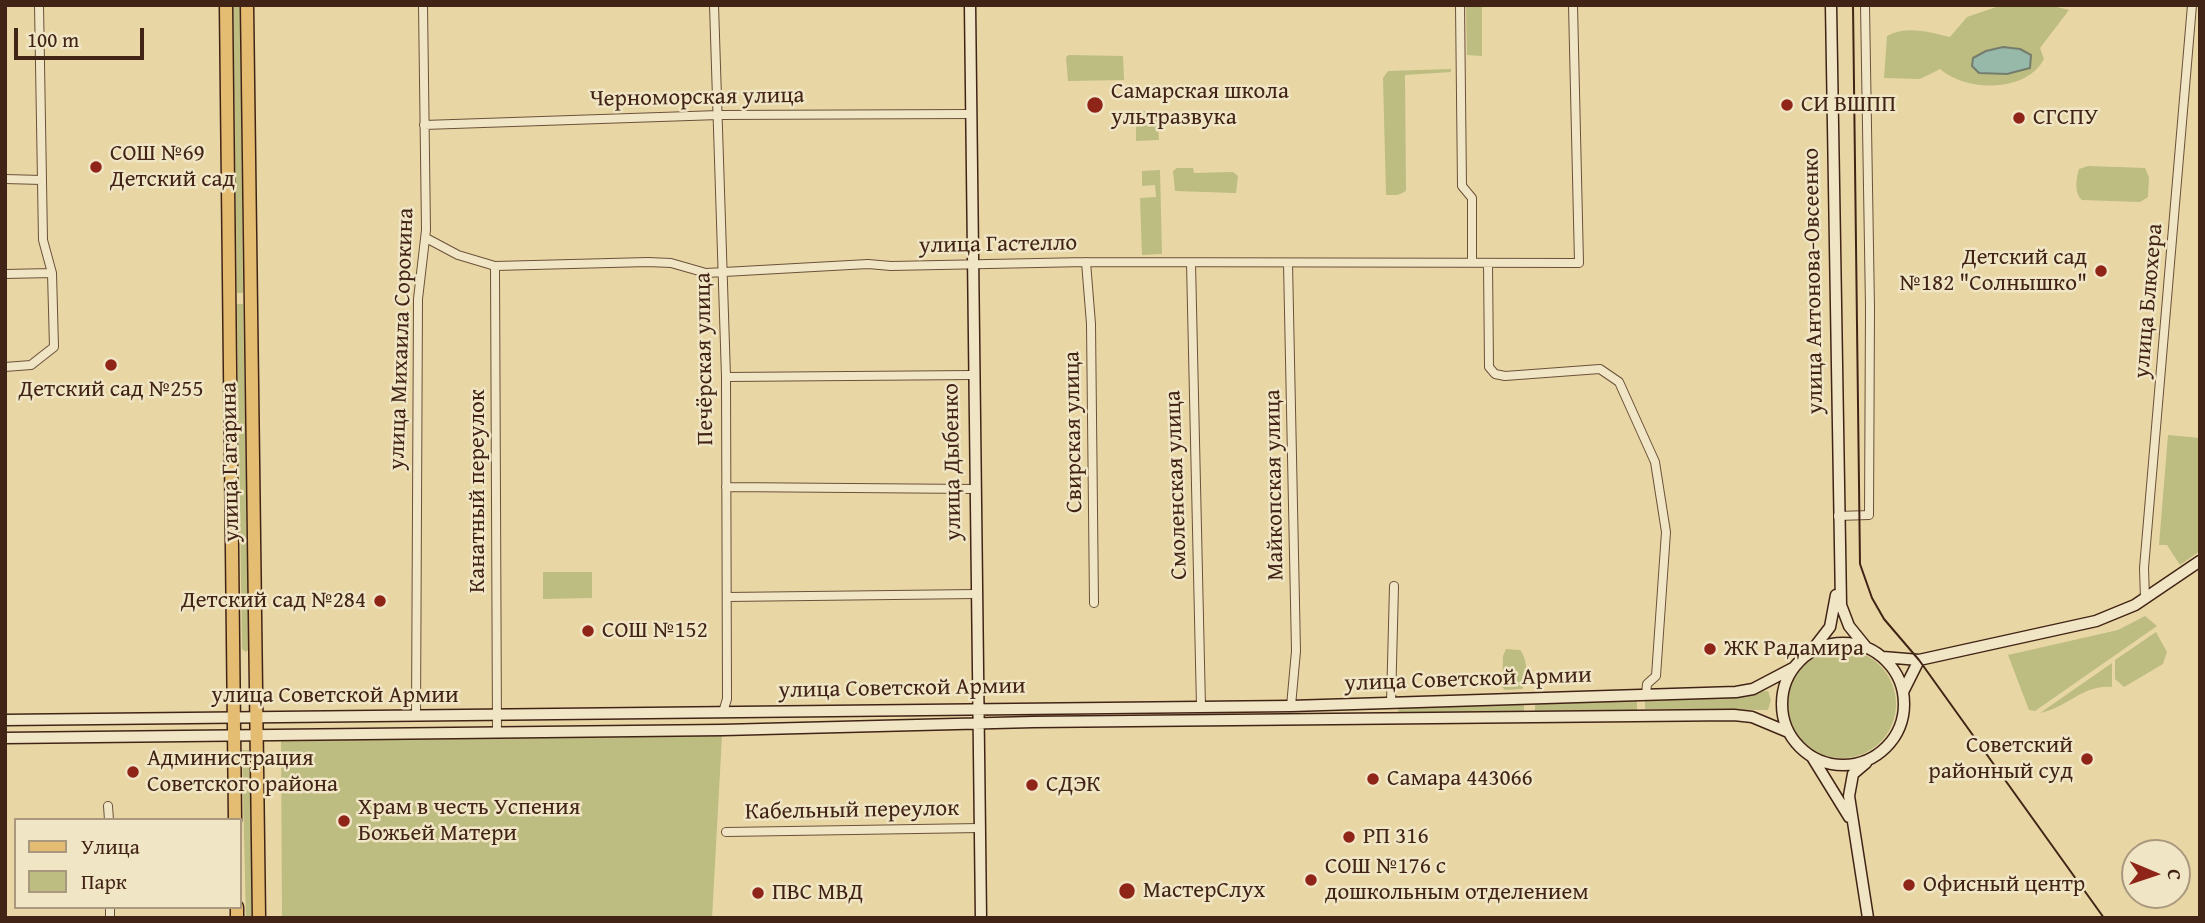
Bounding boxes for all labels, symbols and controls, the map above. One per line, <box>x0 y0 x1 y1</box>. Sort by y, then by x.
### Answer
scale bar <box>18 14 147 58</box>
text: 100 m <box>27 24 79 55</box>
place label: Самарская школа ультразвука <box>1111 78 1289 132</box>
street label: Черноморская улица <box>589 82 805 114</box>
place label: СИ ВШПП <box>1801 91 1896 119</box>
marker: Самарская школа ультразвука <box>1085 95 1105 115</box>
marker: СИ ВШПП <box>1779 97 1795 113</box>
place label: СГСПУ <box>2033 104 2098 132</box>
marker: СГСПУ <box>2011 110 2027 126</box>
place label: СОШ №69 Детский сад <box>110 140 235 194</box>
street label: улица Антонова-Овсеенко <box>1798 148 1830 414</box>
marker: СОШ №69 Детский сад <box>88 159 104 175</box>
street label: улица Михаила Сорокина <box>384 207 420 471</box>
street label: улица Блюхера <box>2128 222 2170 380</box>
street label: улица Гастелло <box>919 230 1077 260</box>
place label: Детский сад №182 "Солнышко" <box>1899 244 2087 298</box>
marker: Детский сад №182 "Солнышко" <box>2093 263 2109 279</box>
street label: Печёрская улица <box>690 272 720 446</box>
street label: Свирская улица <box>1059 351 1089 513</box>
marker: Детский сад №255 <box>103 357 119 373</box>
place label: Детский сад №255 <box>19 376 203 404</box>
street label: улица Гагарина <box>216 382 246 542</box>
street label: улица Дыбенко <box>938 383 968 541</box>
street label: Канатный переулок <box>464 389 492 593</box>
street label: Майкопская улица <box>1260 389 1290 581</box>
street label: Смоленская улица <box>1160 390 1194 580</box>
place label: Детский сад №284 <box>181 587 366 615</box>
marker: Детский сад №284 <box>372 593 388 609</box>
place label: СОШ №152 <box>602 617 708 645</box>
marker: СОШ №152 <box>580 623 596 639</box>
place label: ЖК Радамира <box>1724 635 1864 663</box>
marker: ЖК Радамира <box>1702 641 1718 657</box>
street label: улица Советской Армии <box>1344 662 1592 698</box>
street label: улица Советской Армии <box>778 673 1026 705</box>
street label: улица Советской Армии <box>211 682 459 710</box>
place label: Советский районный суд <box>1928 732 2073 786</box>
place label: Администрация Советского района <box>147 745 338 799</box>
marker: Советский районный суд <box>2079 751 2095 767</box>
marker: Администрация Советского района <box>125 764 141 780</box>
place label: Самара 443066 <box>1387 765 1533 793</box>
place label: СДЭК <box>1046 771 1100 799</box>
marker: Самара 443066 <box>1365 771 1381 787</box>
marker: СДЭК <box>1024 777 1040 793</box>
place label: Храм в честь Успения Божьей Матери <box>358 794 580 848</box>
street label: Кабельный переулок <box>745 795 959 827</box>
marker: Храм в честь Успения Божьей Матери <box>336 813 352 829</box>
legend <box>14 818 242 909</box>
place label: РП 316 <box>1363 823 1428 851</box>
marker: РП 316 <box>1341 829 1357 845</box>
text: Улица <box>81 831 140 862</box>
north arrow <box>2121 839 2191 909</box>
place label: СОШ №176 с дошкольным отделением <box>1325 853 1589 907</box>
text: Парк <box>81 866 127 897</box>
text: С <box>2161 869 2189 881</box>
place label: Офисный центр <box>1923 871 2085 899</box>
marker: СОШ №176 с дошкольным отделением <box>1303 872 1319 888</box>
place label: МастерСлух <box>1143 877 1265 905</box>
marker: Офисный центр <box>1901 877 1917 893</box>
place label: ПВС МВД <box>772 879 863 907</box>
marker: МастерСлух <box>1117 881 1137 901</box>
marker: ПВС МВД <box>750 885 766 901</box>

